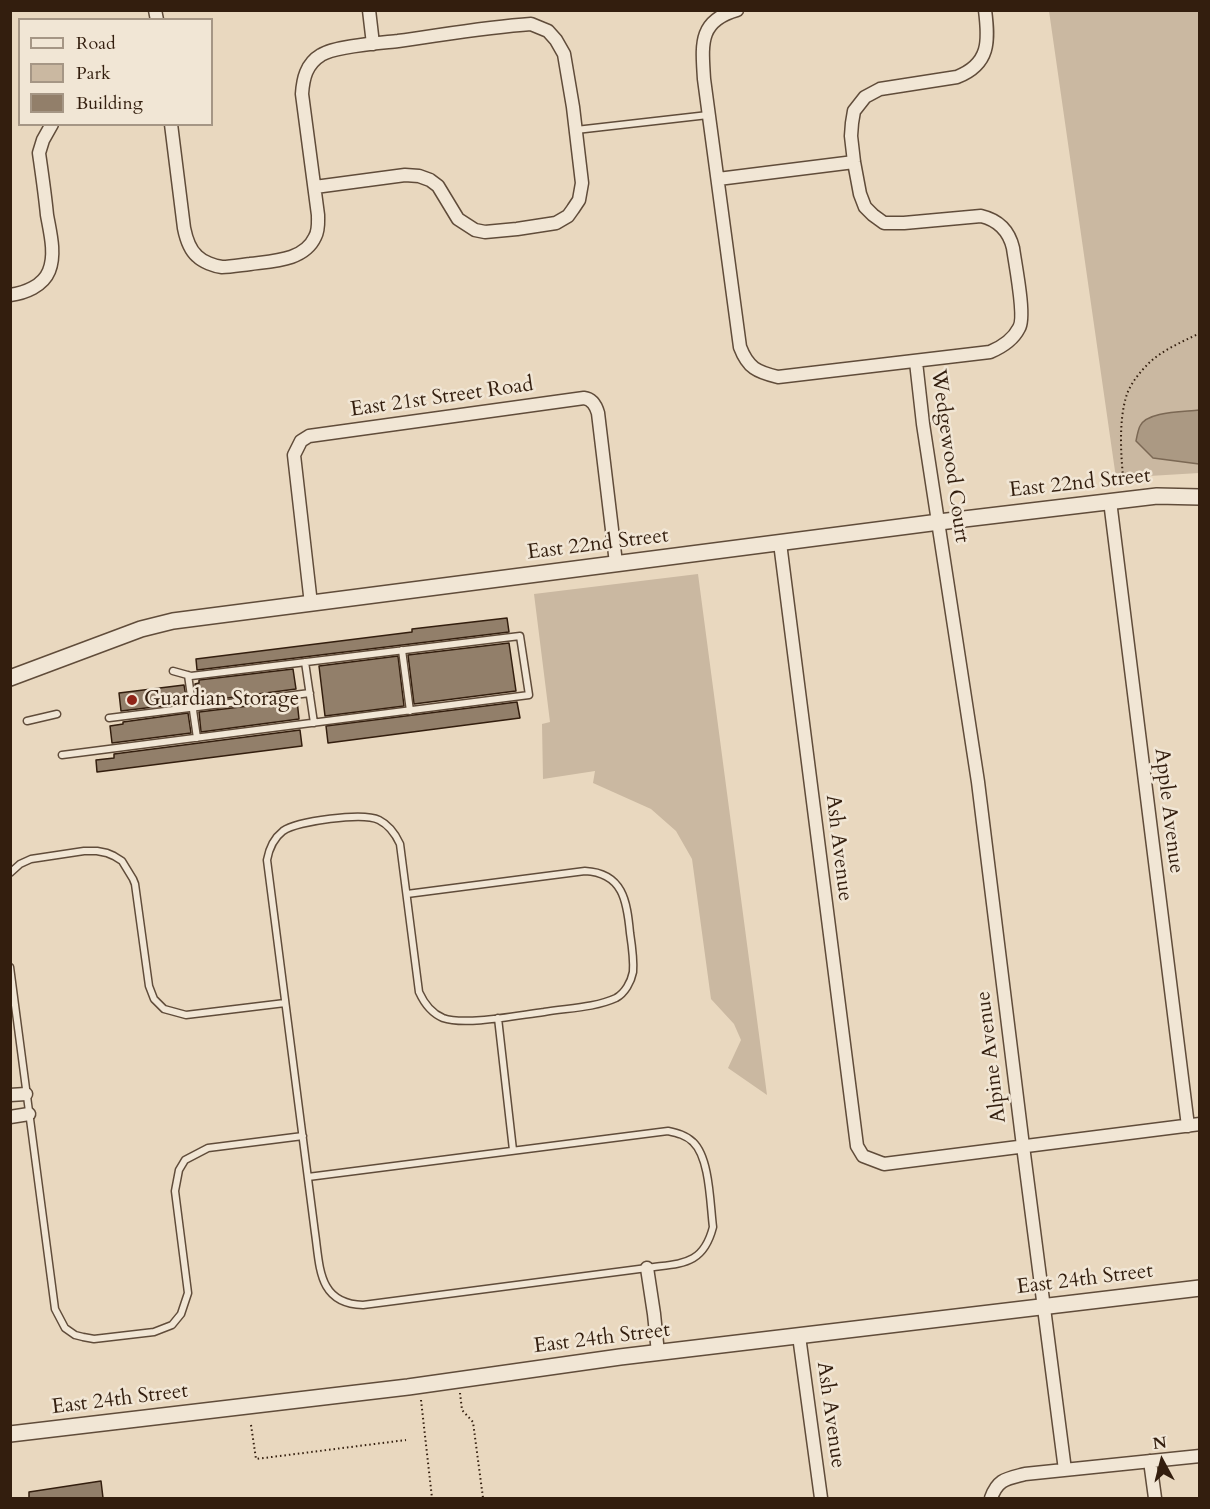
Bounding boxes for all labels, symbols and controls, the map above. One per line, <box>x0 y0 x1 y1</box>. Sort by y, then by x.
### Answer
legend <box>18 18 213 126</box>
text: Road <box>76 31 116 56</box>
text: Park <box>76 61 111 86</box>
text: Building <box>76 91 143 116</box>
street label: Wedgewood Court <box>924 368 974 544</box>
street label: East 21st Street Road <box>349 373 535 423</box>
street label: East 22nd Street <box>1008 464 1152 504</box>
street label: East 22nd Street <box>526 524 670 566</box>
place label: Guardian Storage <box>144 687 299 713</box>
marker: Guardian Storage <box>125 693 139 707</box>
street label: Apple Avenue <box>1148 747 1188 875</box>
street label: Ash Avenue <box>819 793 857 903</box>
street label: Alpine Avenue <box>971 990 1013 1124</box>
street label: East 24th Street <box>1015 1259 1155 1301</box>
street label: East 24th Street <box>532 1318 672 1360</box>
street label: Ash Avenue <box>810 1360 850 1470</box>
street label: East 24th Street <box>50 1379 190 1421</box>
north arrow <box>1132 1431 1192 1491</box>
text: N <box>1152 1431 1168 1455</box>

